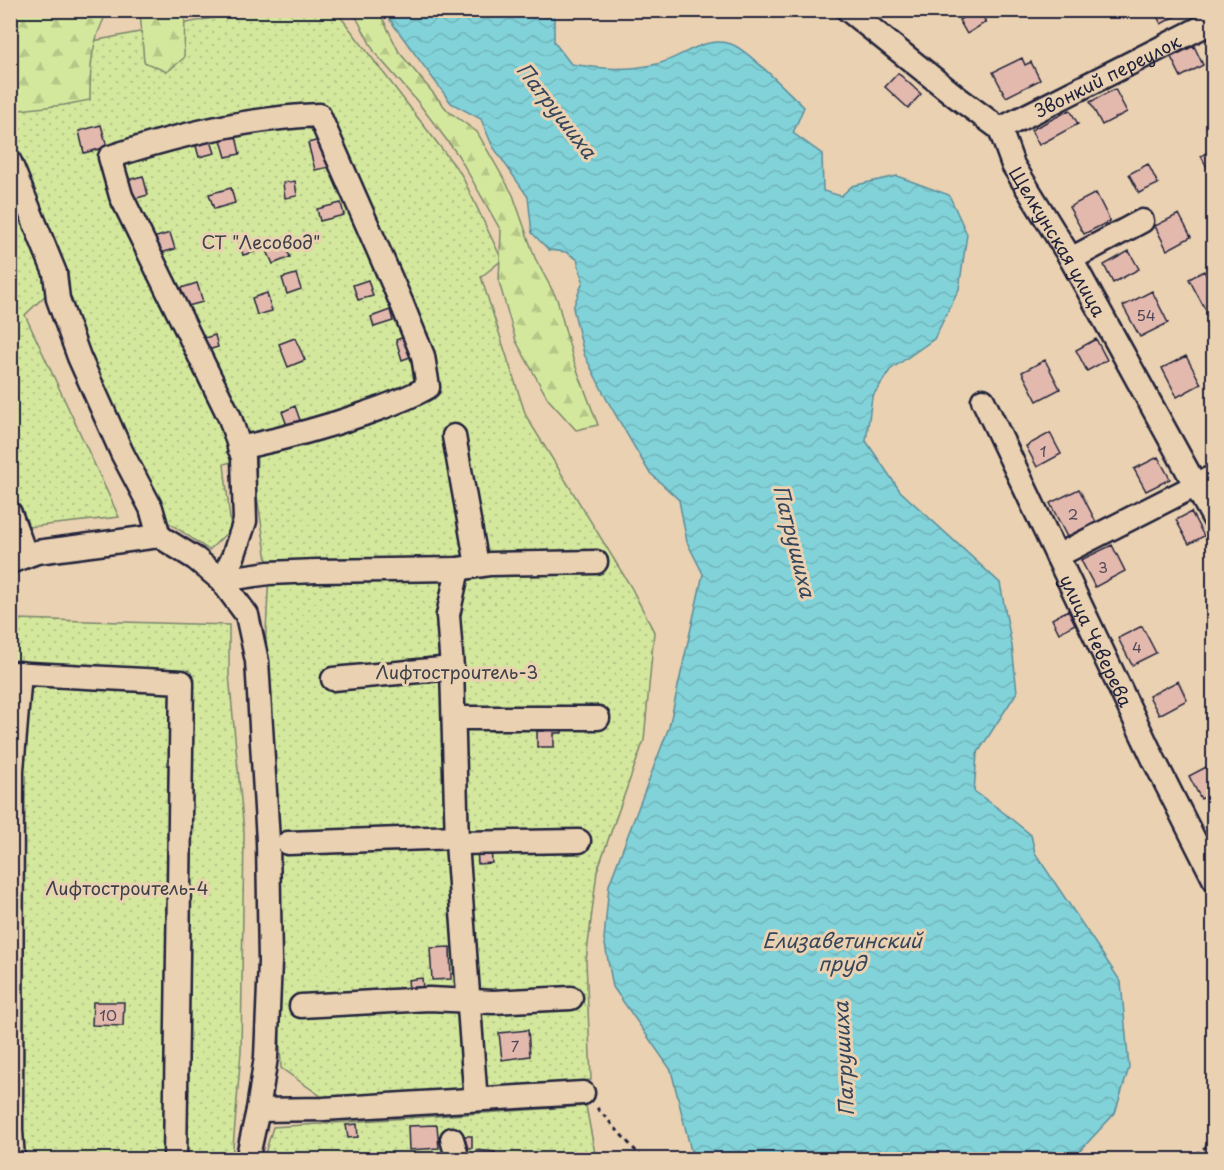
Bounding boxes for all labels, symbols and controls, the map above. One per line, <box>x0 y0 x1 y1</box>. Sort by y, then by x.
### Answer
street label: Звонкий переулок <box>1029 27 1185 123</box>
water label: Патрушиха <box>510 56 605 166</box>
street label: Щелкунская улица <box>1003 161 1114 322</box>
park label: СТ "Лесовод" <box>202 228 320 255</box>
house number: 54 <box>1136 303 1156 326</box>
house number: 1 <box>1040 439 1046 462</box>
water label: Патрушиха <box>767 482 824 602</box>
house number: 2 <box>1068 502 1078 525</box>
house number: 3 <box>1098 555 1108 578</box>
street label: улица Чеверева <box>1054 570 1141 712</box>
house number: 4 <box>1132 635 1142 658</box>
park label: Лифтостроитель-3 <box>376 658 538 685</box>
park label: Лифтостроитель-4 <box>45 874 209 901</box>
water label: Елизаветинский пруд <box>762 925 925 978</box>
water label: Патрушиха <box>825 1000 861 1117</box>
house number: 10 <box>99 1003 117 1026</box>
house number: 7 <box>511 1034 520 1057</box>

